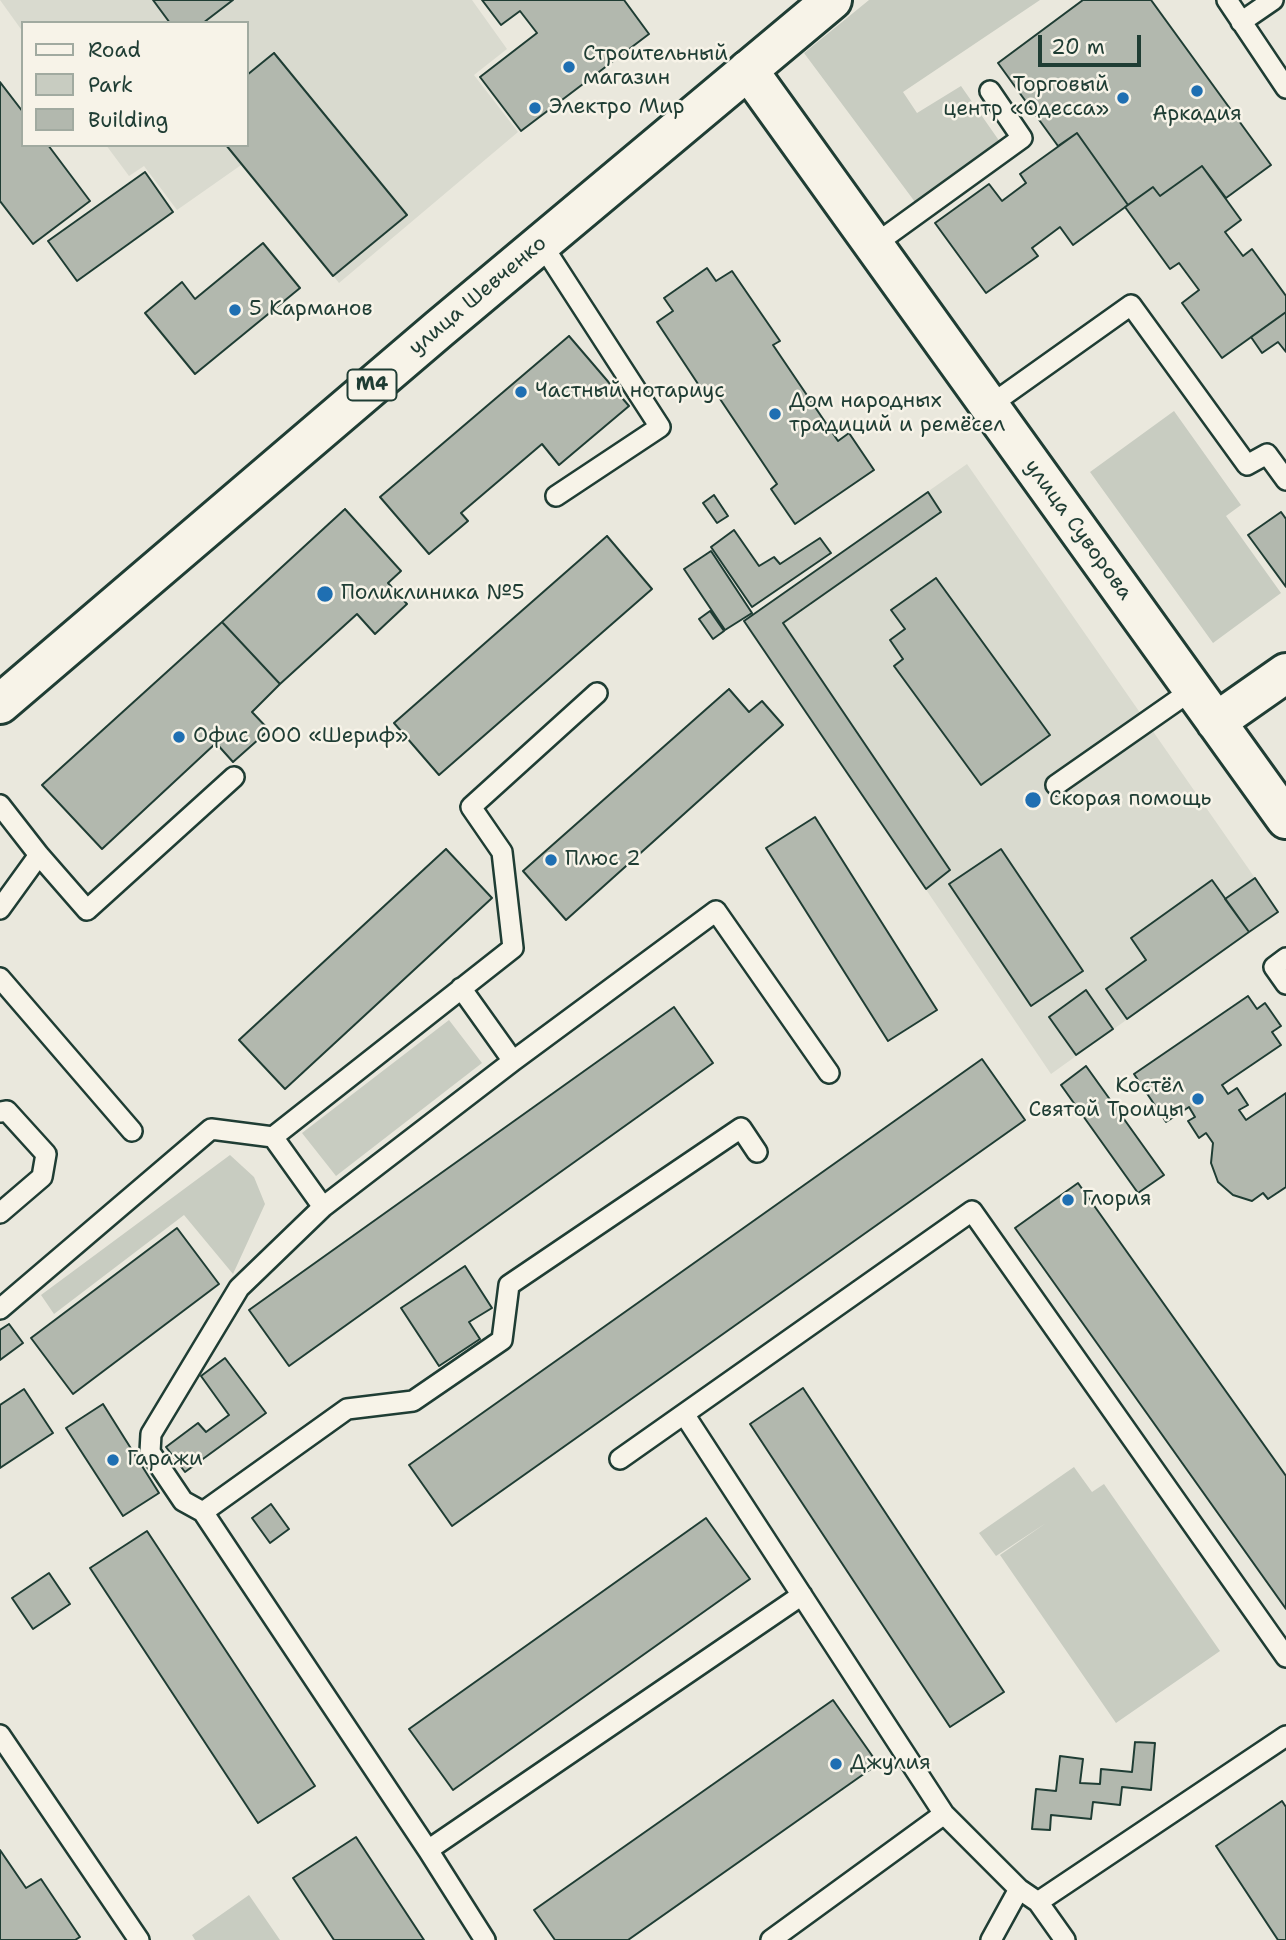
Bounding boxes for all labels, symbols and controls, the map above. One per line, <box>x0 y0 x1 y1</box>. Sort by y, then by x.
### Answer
legend <box>21 21 248 147</box>
scale bar <box>1041 21 1144 65</box>
text: 20 m <box>1051 33 1105 61</box>
text: Road <box>88 36 141 64</box>
place label: Строительный магазин <box>583 42 728 92</box>
marker: Строительный магазин <box>561 59 577 75</box>
text: Park <box>88 71 133 99</box>
place label: Торговый центр «Одесса» <box>943 73 1109 123</box>
marker: Аркадия <box>1189 83 1205 99</box>
marker: Торговый центр «Одесса» <box>1115 90 1131 106</box>
place label: Электро Мир <box>549 95 685 121</box>
marker: Электро Мир <box>527 100 543 116</box>
place label: Аркадия <box>1152 102 1242 128</box>
text: Building <box>88 106 168 134</box>
street label: улица Шевченко <box>404 231 552 361</box>
place label: 5 Карманов <box>249 297 373 323</box>
marker: 5 Карманов <box>227 302 243 318</box>
road number: M4 <box>348 370 396 400</box>
place label: Частный нотариус <box>535 379 725 405</box>
marker: Частный нотариус <box>513 384 529 400</box>
place label: Дом народных традиций и ремёсел <box>789 389 1005 439</box>
marker: Дом народных традиций и ремёсел <box>767 406 783 422</box>
street label: улица Суворова <box>1019 455 1137 605</box>
place label: Поликлиника №5 <box>341 581 525 607</box>
marker: Поликлиника №5 <box>315 584 335 604</box>
place label: Офис ООО «Шериф» <box>193 724 408 750</box>
marker: Офис ООО «Шериф» <box>171 729 187 745</box>
place label: Скорая помощь <box>1049 787 1211 813</box>
marker: Скорая помощь <box>1023 790 1043 810</box>
place label: Плюс 2 <box>565 847 641 873</box>
marker: Плюс 2 <box>543 852 559 868</box>
place label: Костёл Святой Троицы <box>1029 1074 1184 1124</box>
marker: Костёл Святой Троицы <box>1190 1091 1206 1107</box>
place label: Глория <box>1082 1187 1152 1213</box>
marker: Глория <box>1060 1192 1076 1208</box>
place label: Гаражи <box>127 1447 203 1473</box>
marker: Гаражи <box>105 1452 121 1468</box>
place label: Джулия <box>850 1751 931 1777</box>
marker: Джулия <box>828 1756 844 1772</box>

